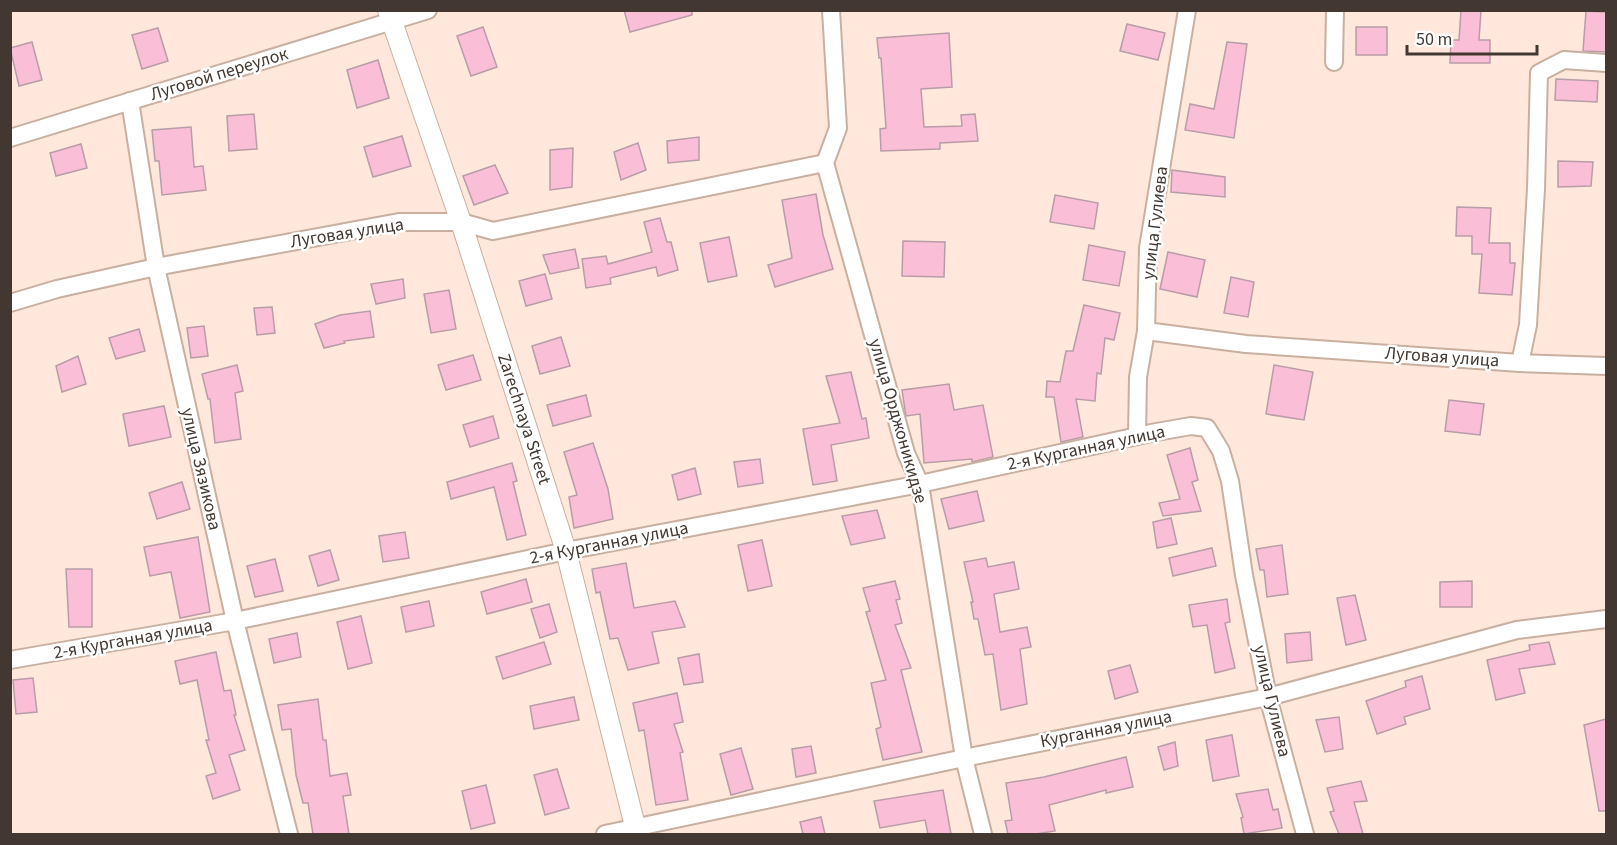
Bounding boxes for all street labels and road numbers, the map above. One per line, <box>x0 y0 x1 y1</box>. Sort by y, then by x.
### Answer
street label: Луговой переулок <box>147 41 291 107</box>
street label: улица Гулиева <box>1136 165 1174 281</box>
street label: Луговая улица <box>289 212 405 254</box>
street label: улица Орджоникидзе <box>863 336 934 506</box>
street label: Луговая улица <box>1384 341 1500 373</box>
street label: Zarechnaya Street <box>491 350 557 488</box>
street label: улица Зязикова <box>175 405 227 533</box>
street label: 2-я Курганная улица <box>1005 419 1167 477</box>
street label: 2-я Курганная улица <box>528 515 690 571</box>
street label: 2-я Курганная улица <box>52 613 214 665</box>
street label: улица Гулиева <box>1247 643 1297 759</box>
street label: Курганная улица <box>1038 704 1174 754</box>

